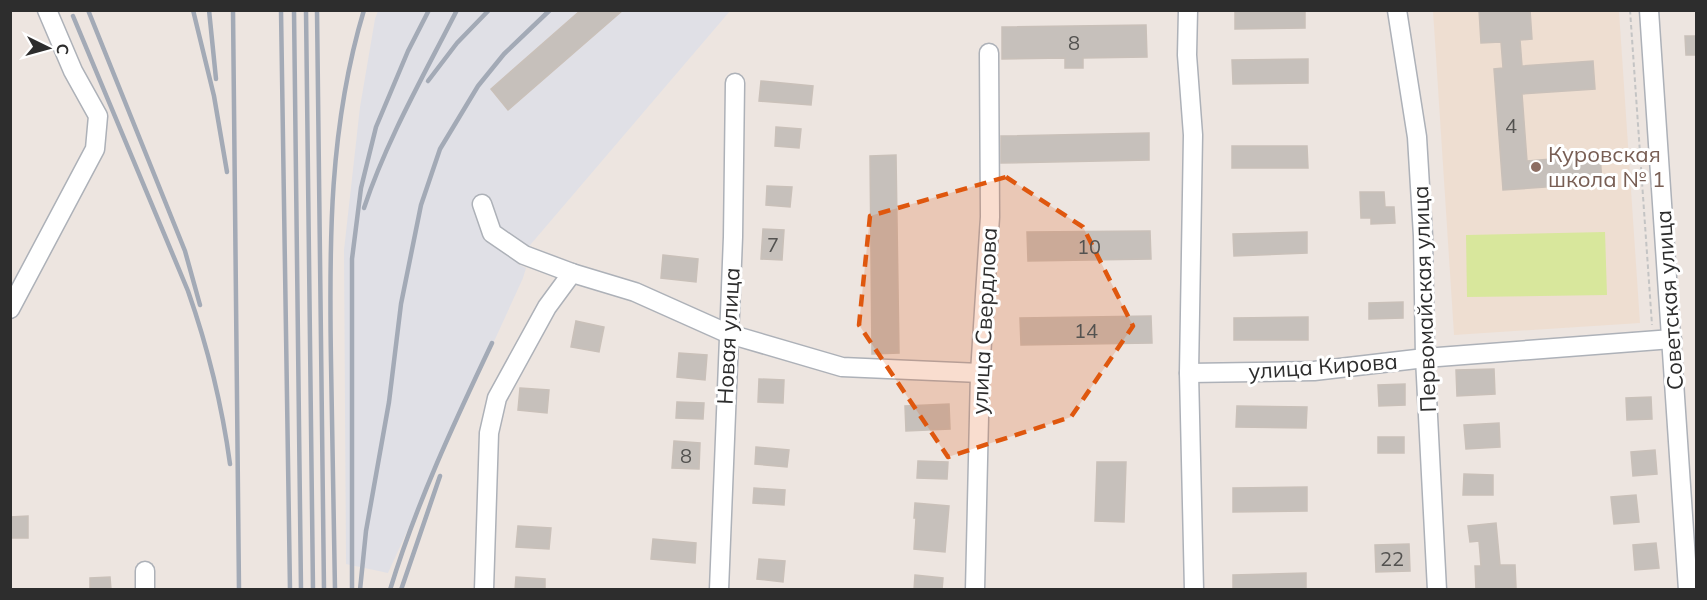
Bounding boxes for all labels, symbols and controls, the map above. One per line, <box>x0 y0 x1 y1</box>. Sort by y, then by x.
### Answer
north arrow <box>18 18 78 78</box>
house number: 8 <box>1068 30 1080 55</box>
text: С <box>53 43 73 56</box>
house number: 4 <box>1505 113 1517 138</box>
place label: Куровская школа № 1 <box>1548 140 1665 193</box>
marker: Куровская школа № 1 <box>1529 160 1543 174</box>
street label: Первомайская улица <box>1406 185 1442 413</box>
street label: Советская улица <box>1649 209 1689 391</box>
street label: улица Свердлова <box>965 227 1003 415</box>
house number: 7 <box>767 232 779 257</box>
house number: 10 <box>1077 234 1101 259</box>
street label: Новая улица <box>710 267 746 405</box>
house number: 14 <box>1074 318 1098 343</box>
street label: улица Кирова <box>1248 347 1398 385</box>
house number: 8 <box>680 443 692 468</box>
house number: 22 <box>1380 546 1404 571</box>

